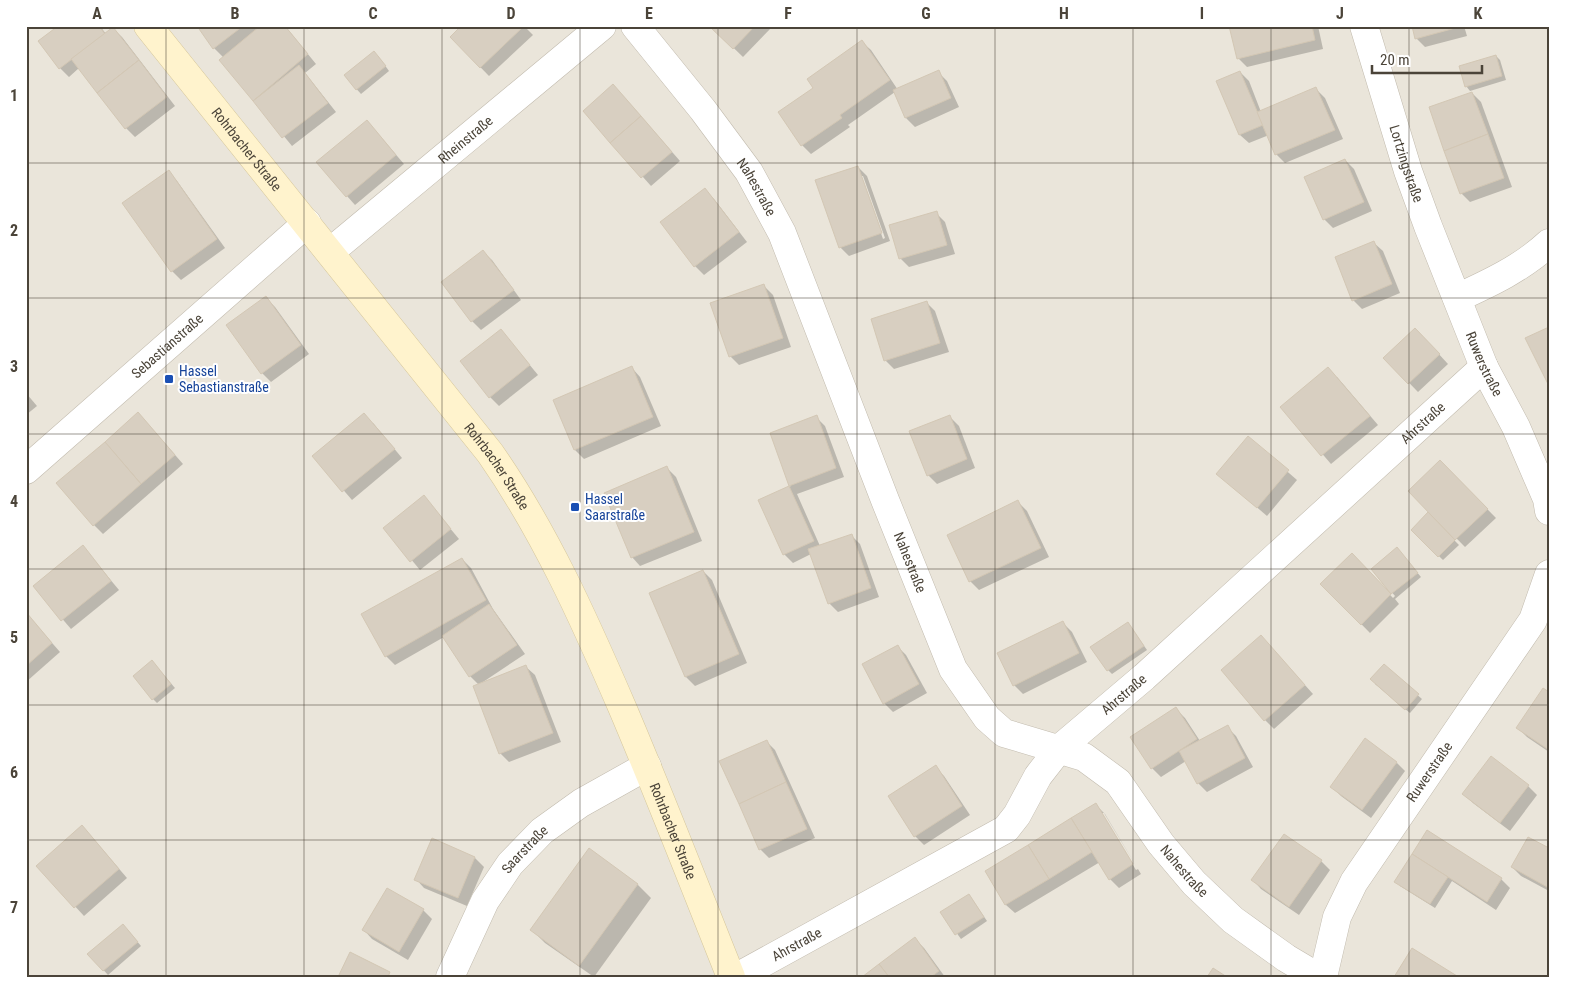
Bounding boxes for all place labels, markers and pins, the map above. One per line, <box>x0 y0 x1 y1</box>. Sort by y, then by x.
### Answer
place label: Hassel Sebastianstraße <box>179 363 269 395</box>
marker: Hassel Sebastianstraße <box>163 373 175 385</box>
place label: Hassel Saarstraße <box>585 491 645 523</box>
marker: Hassel Saarstraße <box>569 501 581 513</box>

